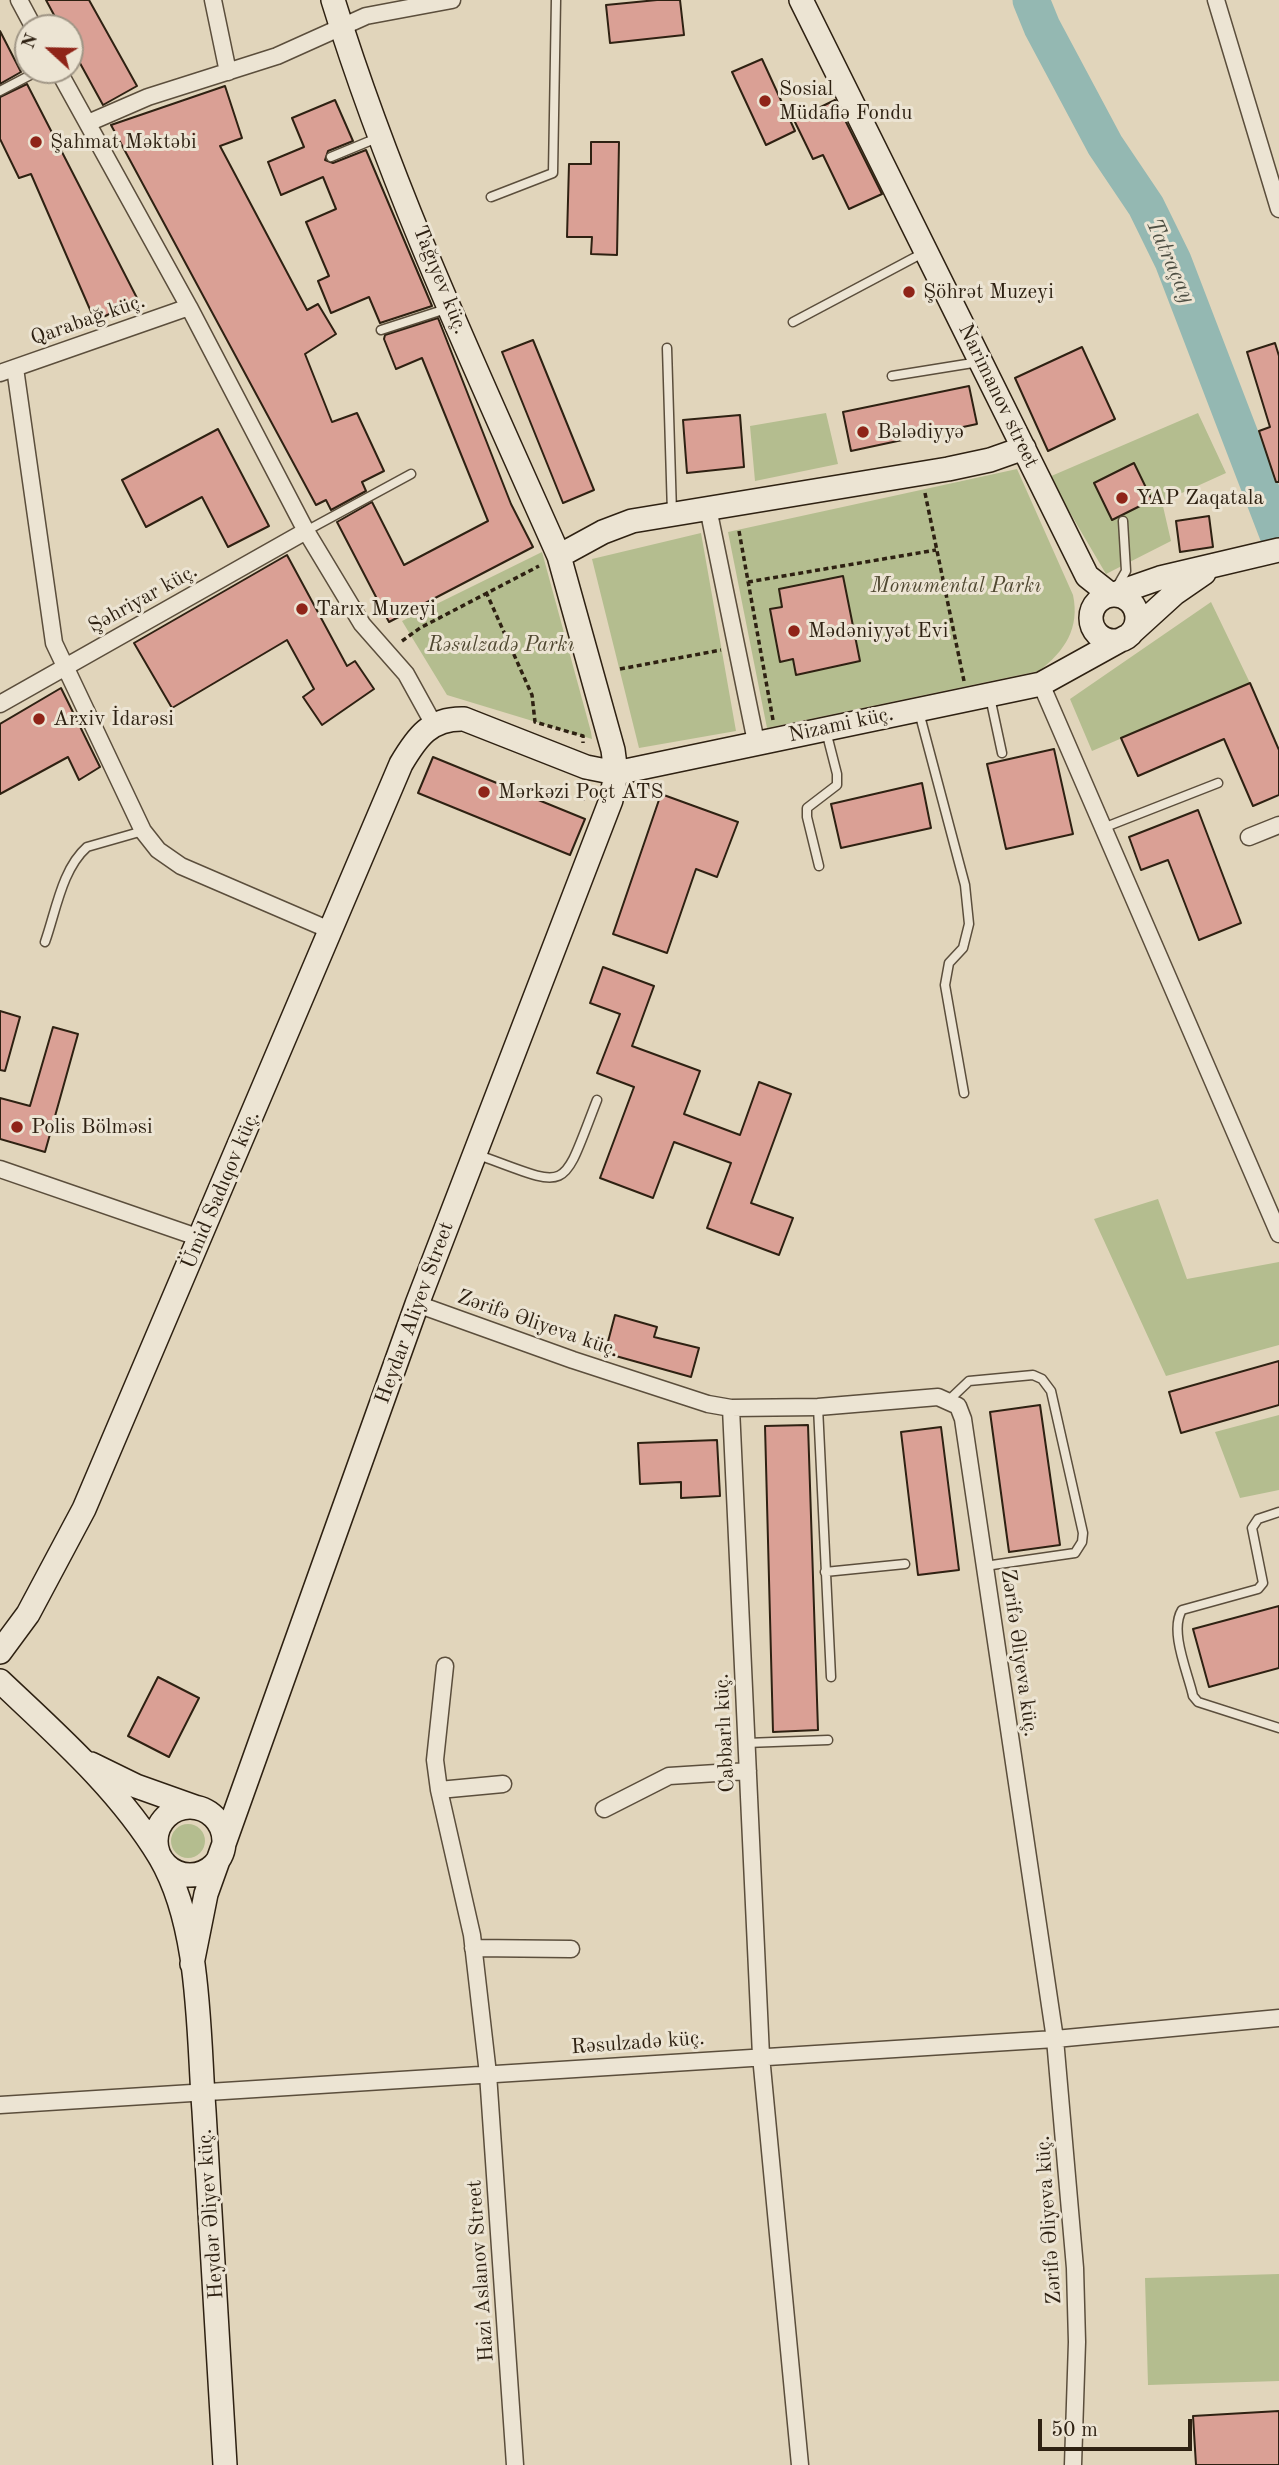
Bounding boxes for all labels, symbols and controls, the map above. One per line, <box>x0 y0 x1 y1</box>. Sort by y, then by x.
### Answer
north arrow <box>14 14 84 84</box>
text: N <box>19 31 42 52</box>
place label: Sosial Müdafiə Fondu <box>779 76 912 126</box>
marker: Sosial Müdafiə Fondu <box>757 93 773 109</box>
place label: Şahmat Məktəbi <box>50 129 197 155</box>
marker: Şahmat Məktəbi <box>28 134 44 150</box>
water label: Tatraçay <box>1139 214 1201 308</box>
street label: Tağıyev küç. <box>407 222 473 338</box>
place label: Şöhrət Muzeyi <box>923 279 1054 305</box>
marker: Şöhrət Muzeyi <box>901 284 917 300</box>
street label: Qarabağ küç. <box>27 289 149 351</box>
street label: Narimanov street <box>952 320 1044 472</box>
place label: Bələdiyyə <box>877 419 964 445</box>
marker: Bələdiyyə <box>855 424 871 440</box>
place label: YAP Zaqatala <box>1136 485 1264 511</box>
marker: YAP Zaqatala <box>1114 490 1130 506</box>
street label: Şəhriyar küç. <box>84 559 202 639</box>
park label: Monumental Parkı <box>871 573 1041 599</box>
place label: Tarıx Muzeyi <box>316 596 436 622</box>
marker: Tarıx Muzeyi <box>294 601 310 617</box>
place label: Mədəniyyət Evi <box>808 618 948 644</box>
marker: Mədəniyyət Evi <box>786 623 802 639</box>
park label: Rəsulzadə Parkı <box>427 632 575 658</box>
street label: Nizami küç. <box>786 702 896 748</box>
place label: Arxiv İdarəsi <box>53 706 174 732</box>
marker: Arxiv İdarəsi <box>31 711 47 727</box>
place label: Mərkəzi Poçt ATS <box>498 779 663 805</box>
marker: Mərkəzi Poçt ATS <box>476 784 492 800</box>
street label: Ümid Sadıqov küç. <box>176 1107 266 1273</box>
place label: Polis Bölməsi <box>31 1114 153 1140</box>
marker: Polis Bölməsi <box>9 1119 25 1135</box>
street label: Heydar Aliyev Street <box>370 1218 460 1408</box>
street label: Zərifə Əliyeva küç. <box>454 1285 622 1363</box>
street label: Zərifə Əliyeva küç. <box>995 1567 1043 1739</box>
street label: Cabbarlı küç. <box>709 1673 741 1793</box>
street label: Rəsulzadə küç. <box>570 2026 706 2060</box>
street label: Heydər Əliyev küç. <box>192 2128 230 2300</box>
street label: Zərifə Əliyeva küç. <box>1031 2135 1067 2305</box>
street label: Hazi Aslanov Street <box>462 2179 500 2363</box>
scale bar <box>1041 2406 1195 2450</box>
text: 50 m <box>1051 2420 1098 2441</box>

